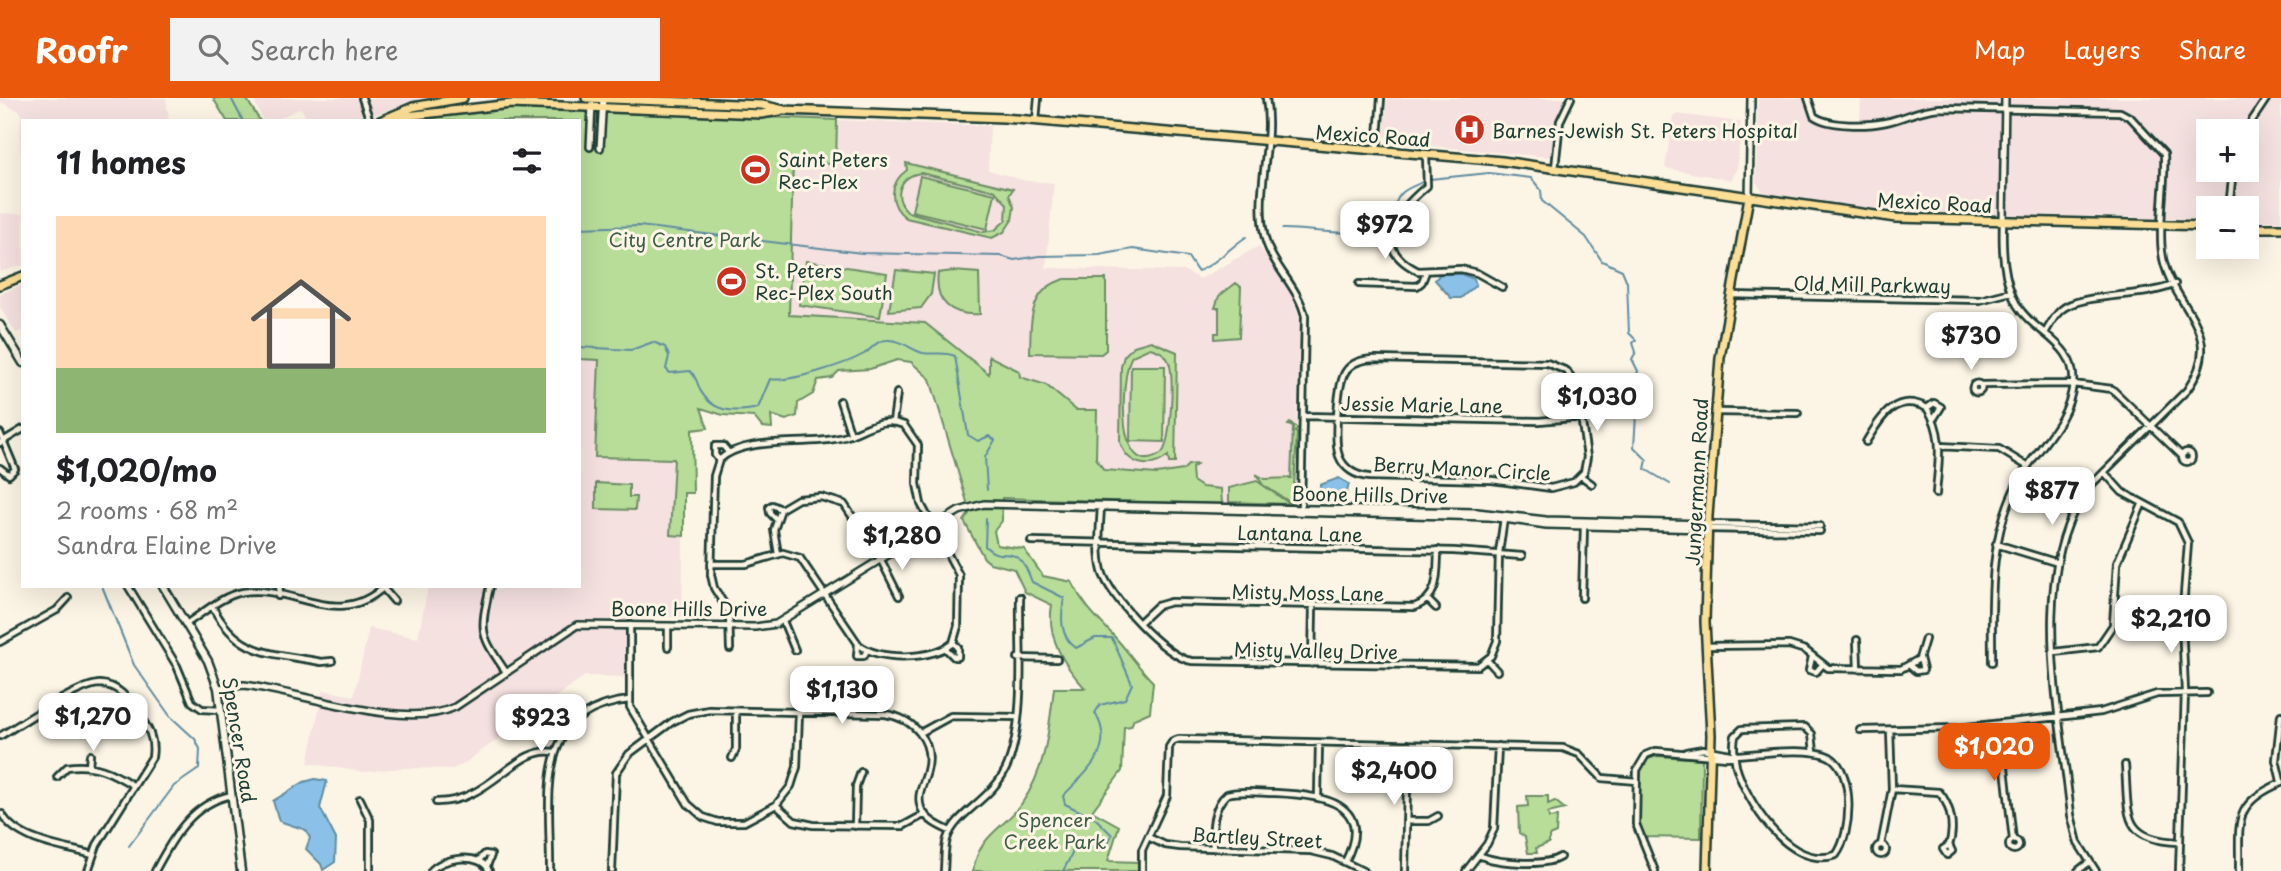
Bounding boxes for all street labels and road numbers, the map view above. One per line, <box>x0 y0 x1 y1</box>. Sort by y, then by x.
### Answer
street label: Mexico Road <box>1315 117 1431 153</box>
street label: Mexico Road <box>1877 185 1993 219</box>
street label: Old Mill Parkway <box>1793 269 1951 299</box>
street label: Jessie Marie Lane <box>1341 389 1503 419</box>
street label: Jungermann Road <box>1678 397 1714 567</box>
street label: Berry Manor Circle <box>1372 449 1552 487</box>
street label: Boone Hills Drive <box>1291 479 1449 509</box>
street label: Lantana Lane <box>1237 518 1363 548</box>
street label: Misty Moss Lane <box>1231 577 1385 607</box>
street label: Boone Hills Drive <box>611 594 767 622</box>
street label: Misty Valley Drive <box>1234 635 1398 665</box>
street label: Spencer Road <box>216 675 264 805</box>
street label: Bartley Street <box>1191 820 1323 854</box>

